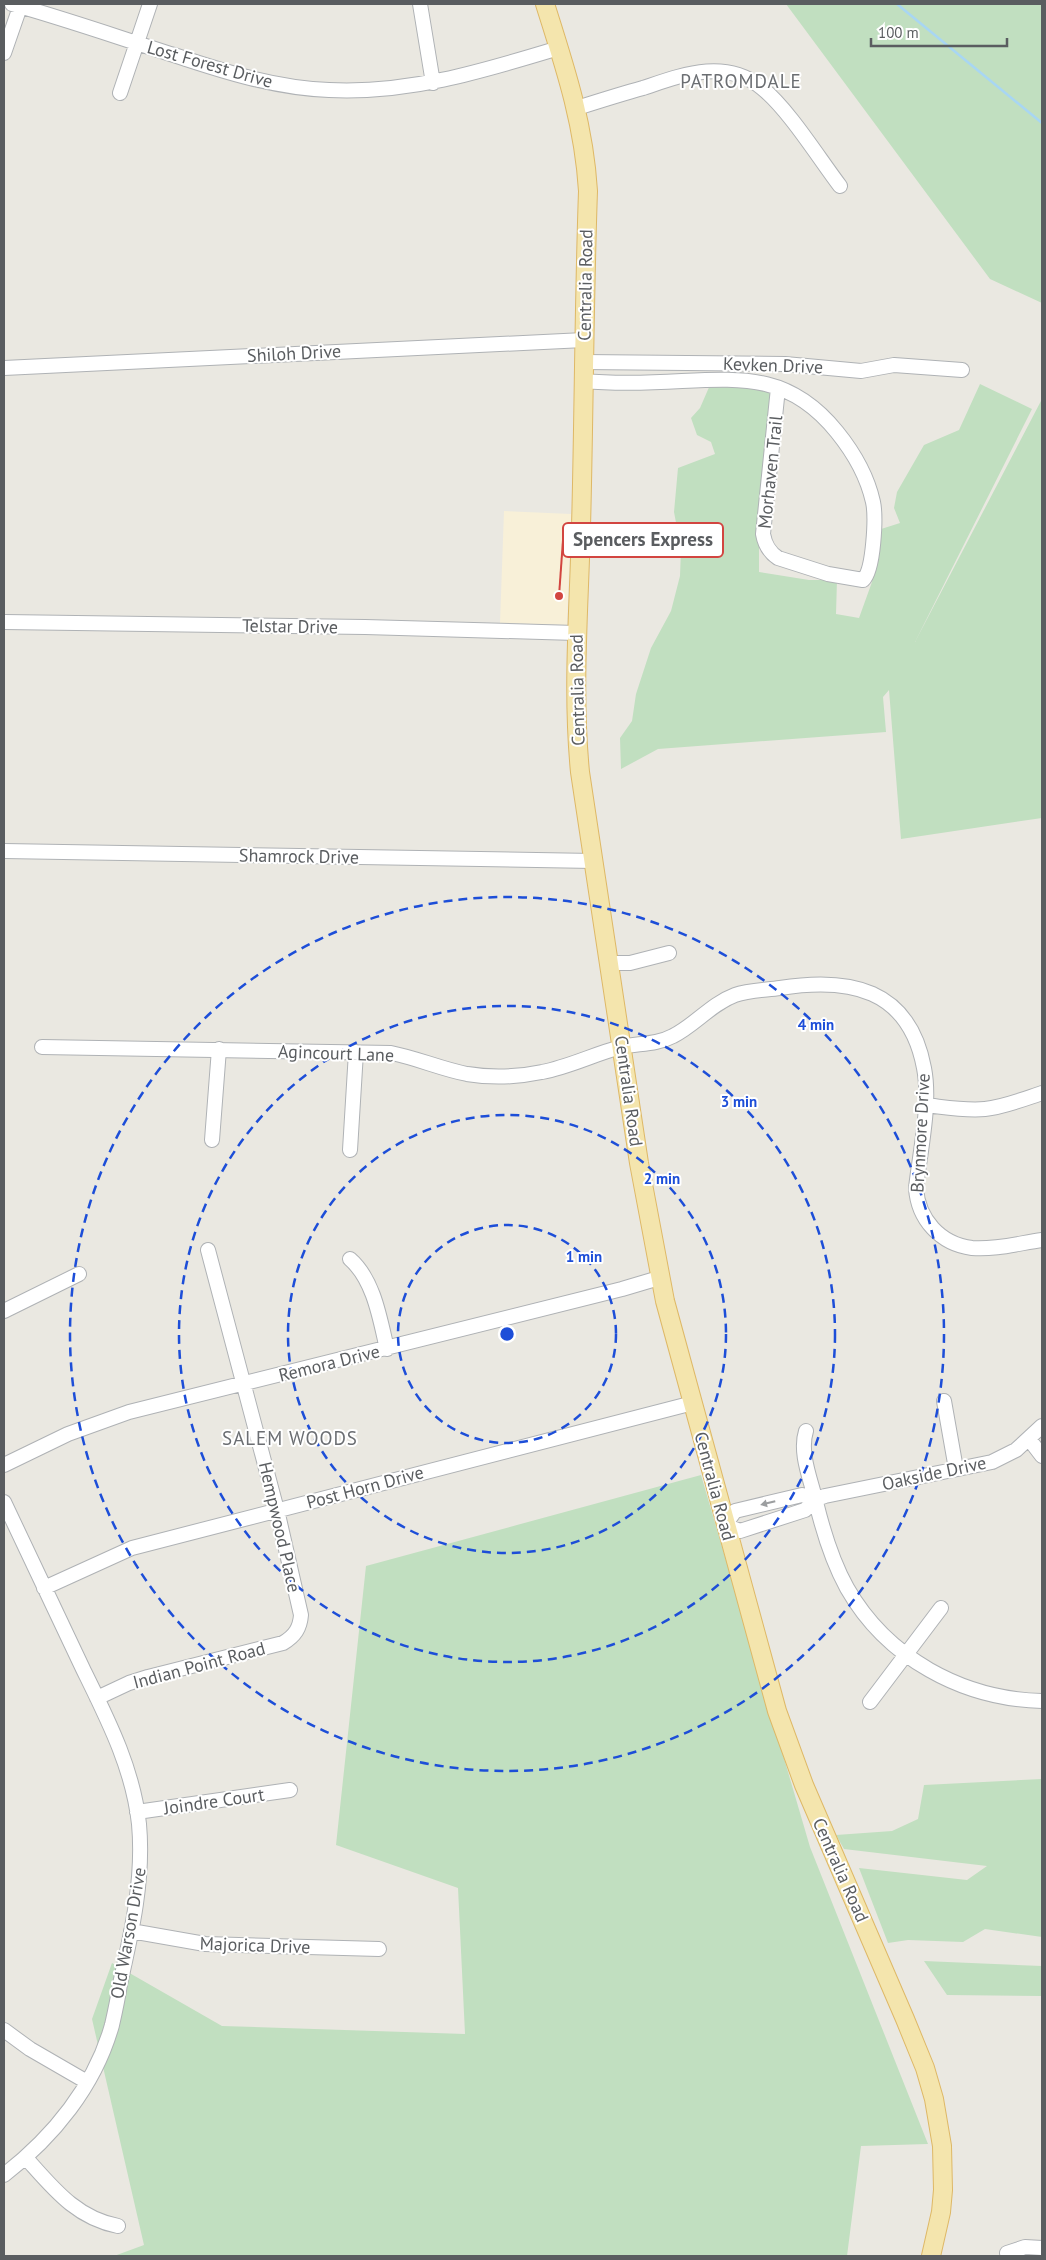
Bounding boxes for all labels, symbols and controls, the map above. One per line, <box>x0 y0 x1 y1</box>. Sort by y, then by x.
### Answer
scale bar <box>871 15 1007 47</box>
text: 100 m <box>878 23 919 42</box>
street label: Lost Forest Drive <box>145 35 275 93</box>
district label: PATROMDALE <box>680 69 802 93</box>
street label: Centralia Road <box>573 229 597 341</box>
street label: Shiloh Drive <box>246 339 342 367</box>
street label: Kevken Drive <box>723 352 823 378</box>
street label: Morhaven Trail <box>753 414 787 530</box>
callout: Spencers Express <box>563 523 723 557</box>
text: Spencers Express <box>573 527 713 551</box>
street label: Telstar Drive <box>242 614 338 638</box>
street label: Centralia Road <box>565 634 589 746</box>
street label: Shamrock Drive <box>239 843 359 869</box>
text: 4 min <box>798 1015 834 1034</box>
street label: Centralia Road <box>610 1034 648 1148</box>
street label: Agincourt Lane <box>278 1039 394 1067</box>
street label: Brynmore Drive <box>905 1073 935 1193</box>
text: 3 min <box>721 1092 757 1111</box>
text: 2 min <box>644 1169 680 1188</box>
text: 1 min <box>566 1247 602 1266</box>
centre of rings <box>498 1325 516 1343</box>
street label: Remora Drive <box>276 1339 382 1387</box>
district label: SALEM WOODS <box>222 1426 358 1450</box>
street label: Centralia Road <box>689 1429 741 1543</box>
street label: Oakside Drive <box>880 1451 988 1495</box>
street label: Hempwood Place <box>254 1459 306 1595</box>
street label: Post Horn Drive <box>304 1460 426 1514</box>
one-way arrow <box>761 1499 776 1507</box>
street label: Indian Point Road <box>130 1636 268 1694</box>
street label: Joindre Court <box>161 1783 266 1820</box>
street label: Centralia Road <box>808 1814 874 1926</box>
street label: Old Warson Drive <box>105 1865 151 2001</box>
street label: Majorica Drive <box>199 1932 311 1958</box>

